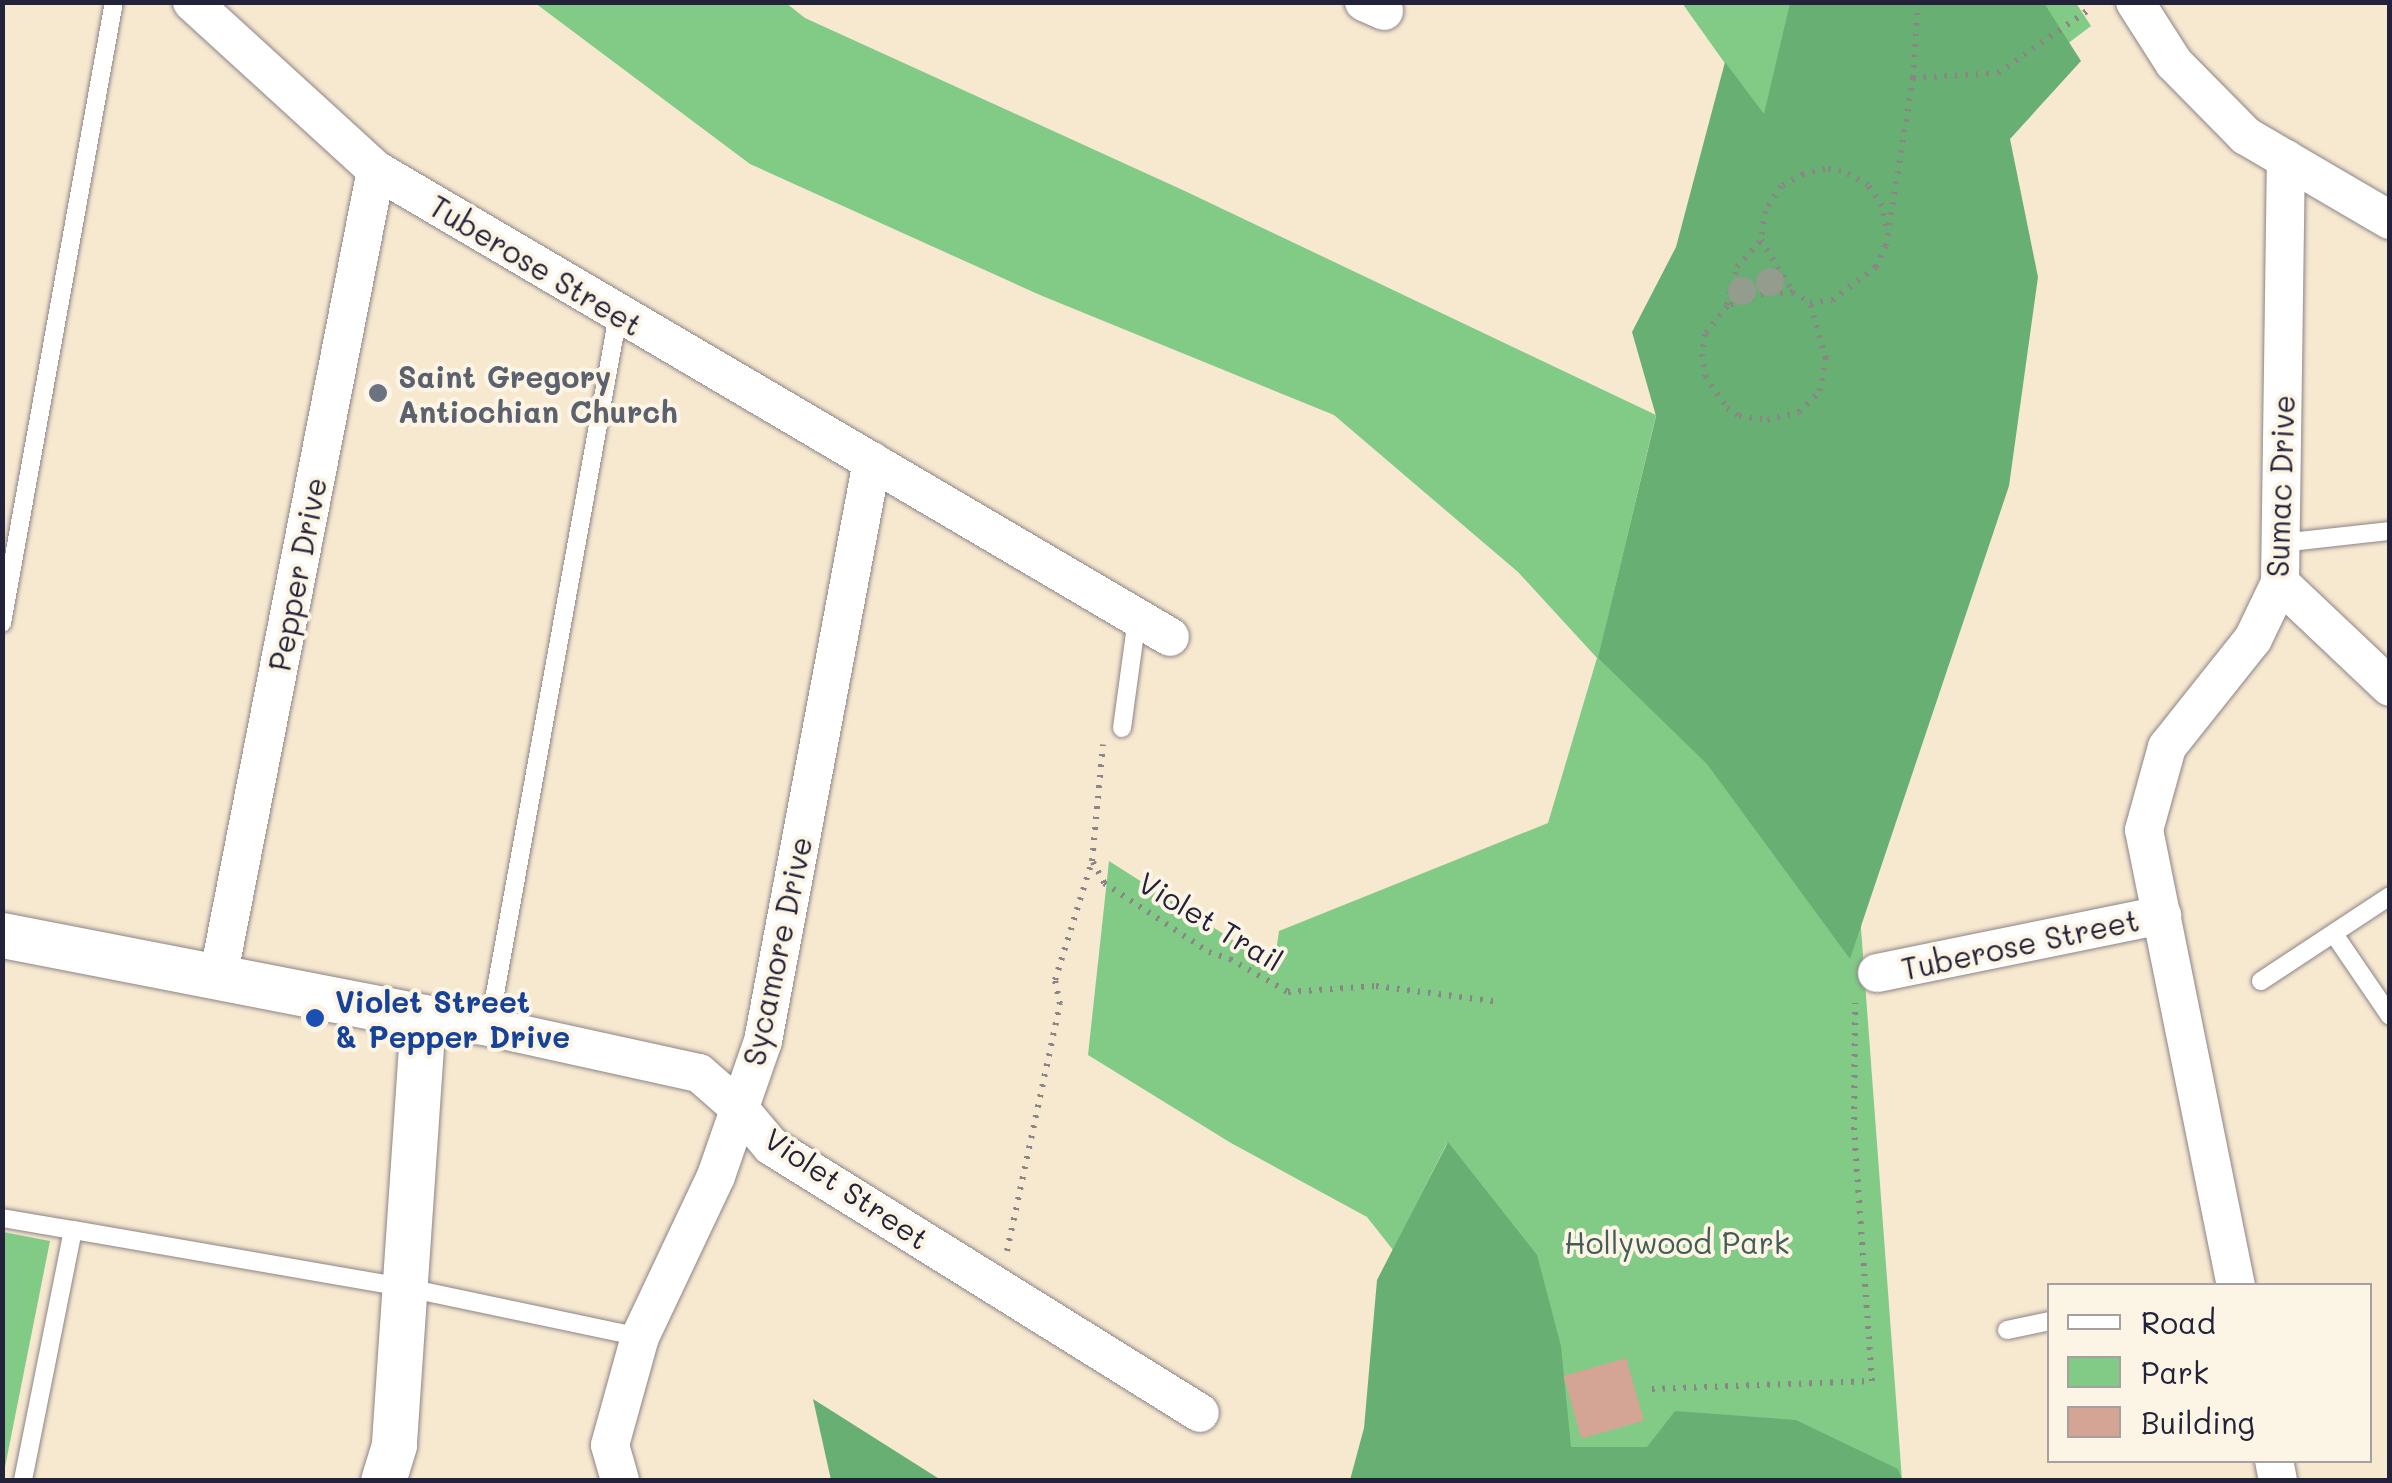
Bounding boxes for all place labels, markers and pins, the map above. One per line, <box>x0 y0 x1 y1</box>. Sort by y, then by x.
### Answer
place label: Saint Gregory Antiochian Church <box>398 358 678 428</box>
marker: Saint Gregory Antiochian Church <box>367 382 389 404</box>
place label: Violet Street & Pepper Drive <box>335 983 570 1054</box>
marker: Violet Street & Pepper Drive <box>304 1007 326 1029</box>

